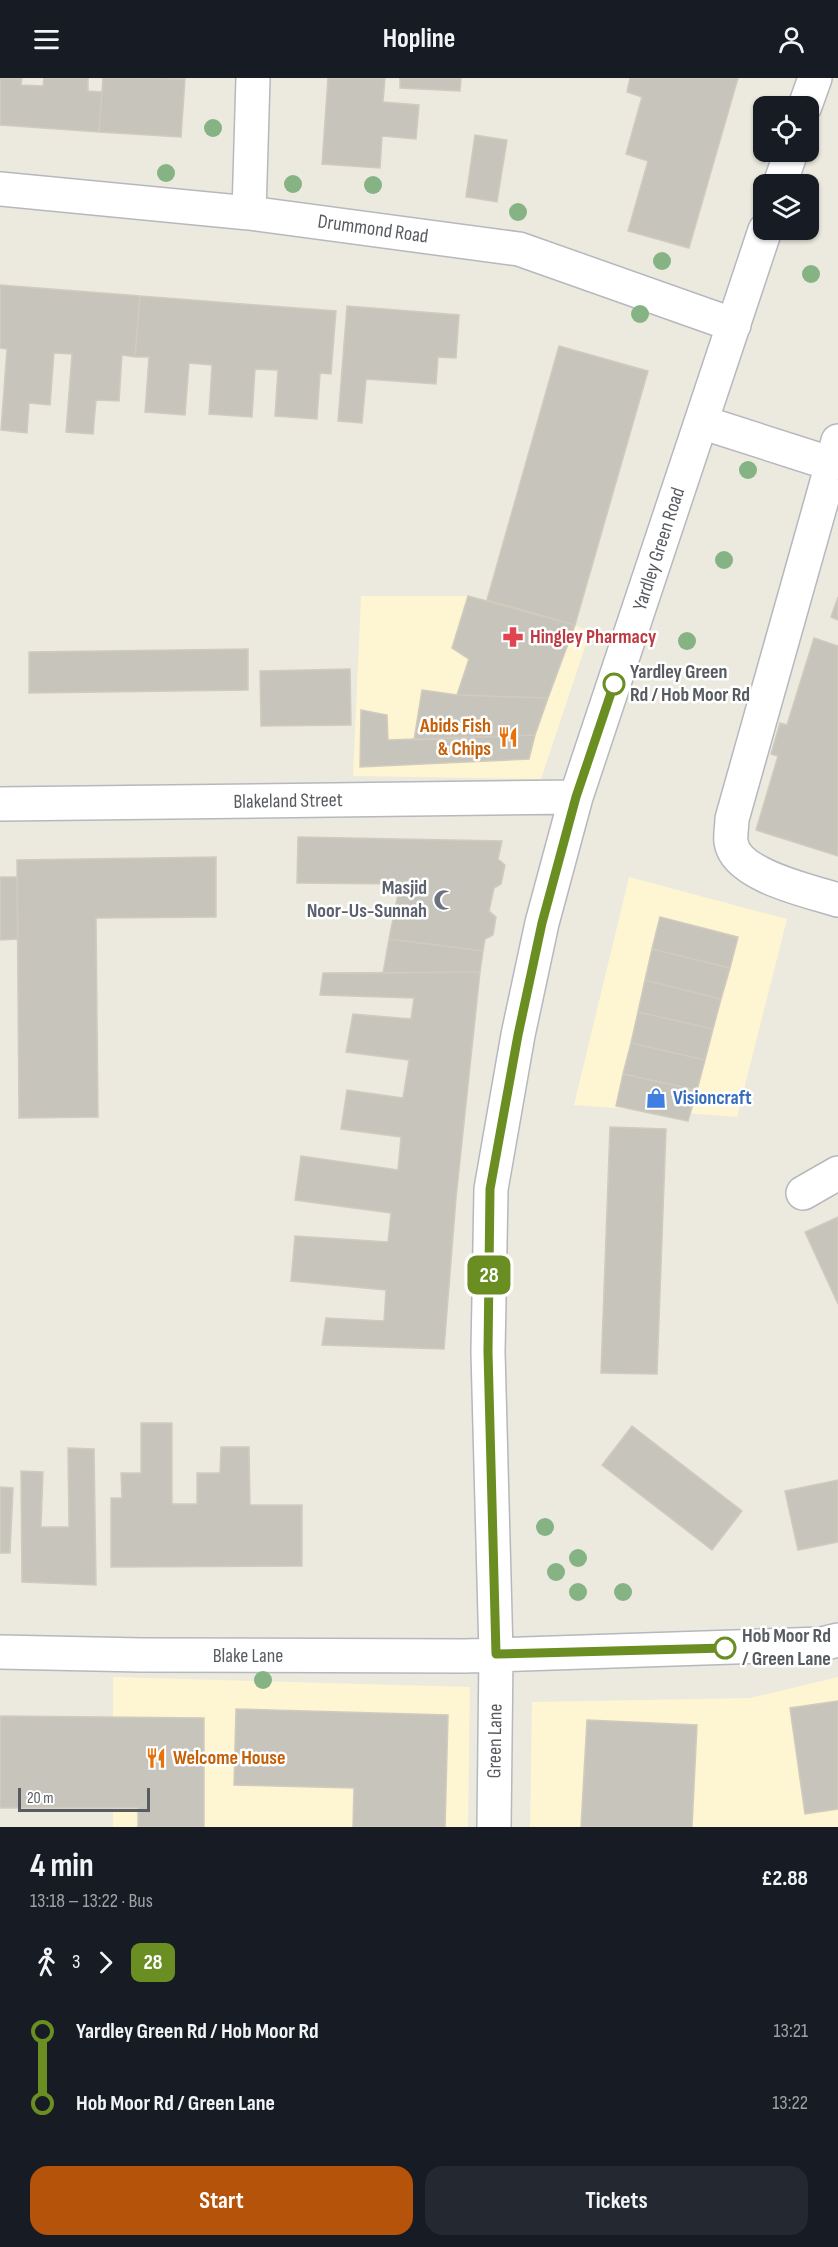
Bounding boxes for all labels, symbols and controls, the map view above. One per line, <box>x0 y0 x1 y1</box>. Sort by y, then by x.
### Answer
icon: menu <box>30 23 63 56</box>
text: Hopline <box>383 23 455 55</box>
icon: person <box>775 23 808 56</box>
map controls <box>753 96 819 240</box>
button: locate <box>753 96 819 162</box>
button: layers <box>753 174 819 240</box>
street label: Drummond Road <box>316 209 430 249</box>
street label: Yardley Green Road <box>628 484 690 614</box>
pharmacy icon: Hingley Pharmacy <box>501 625 525 649</box>
place label: Hingley Pharmacy <box>530 625 657 649</box>
place label: Yardley Green Rd / Hob Moor Rd <box>630 660 750 707</box>
marker: Yardley Green Rd / Hob Moor Rd <box>603 673 625 695</box>
place label: Abids Fish & Chips <box>419 714 491 761</box>
restaurant icon: Abids Fish & Chips <box>496 725 520 749</box>
street label: Blakeland Street <box>233 788 343 814</box>
place label: Masjid Noor-Us-Sunnah <box>307 876 427 923</box>
mosque icon: Masjid Noor-Us-Sunnah <box>432 888 456 912</box>
shop icon: Visioncraft <box>644 1086 668 1110</box>
place label: Visioncraft <box>673 1086 752 1110</box>
line badge: 28 <box>462 1256 516 1294</box>
text: 28 <box>479 1263 499 1288</box>
place label: Hob Moor Rd / Green Lane <box>742 1624 831 1671</box>
marker: Hob Moor Rd / Green Lane <box>714 1637 736 1659</box>
street label: Blake Lane <box>213 1644 283 1668</box>
street label: Green Lane <box>482 1703 508 1779</box>
restaurant icon: Welcome House <box>144 1746 168 1770</box>
place label: Welcome House <box>173 1746 285 1770</box>
scale bar <box>18 1785 150 1812</box>
text: 20 m <box>27 1789 54 1808</box>
text: 4 min <box>30 1846 94 1886</box>
text: £2.88 <box>761 1865 808 1892</box>
text: 13:18 – 13:22 · Bus <box>30 1889 153 1913</box>
icon: walk <box>30 1946 63 1979</box>
icon: forward <box>89 1946 122 1979</box>
text: 3 <box>72 1950 80 1974</box>
text: 28 <box>143 1950 163 1975</box>
text: Yardley Green Rd / Hob Moor Rd <box>76 2018 319 2045</box>
text: 13:21 <box>774 2019 808 2043</box>
text: Hob Moor Rd / Green Lane <box>76 2090 275 2117</box>
text: 13:22 <box>772 2091 808 2115</box>
button: Start <box>30 2166 413 2235</box>
button: Tickets <box>425 2166 808 2235</box>

